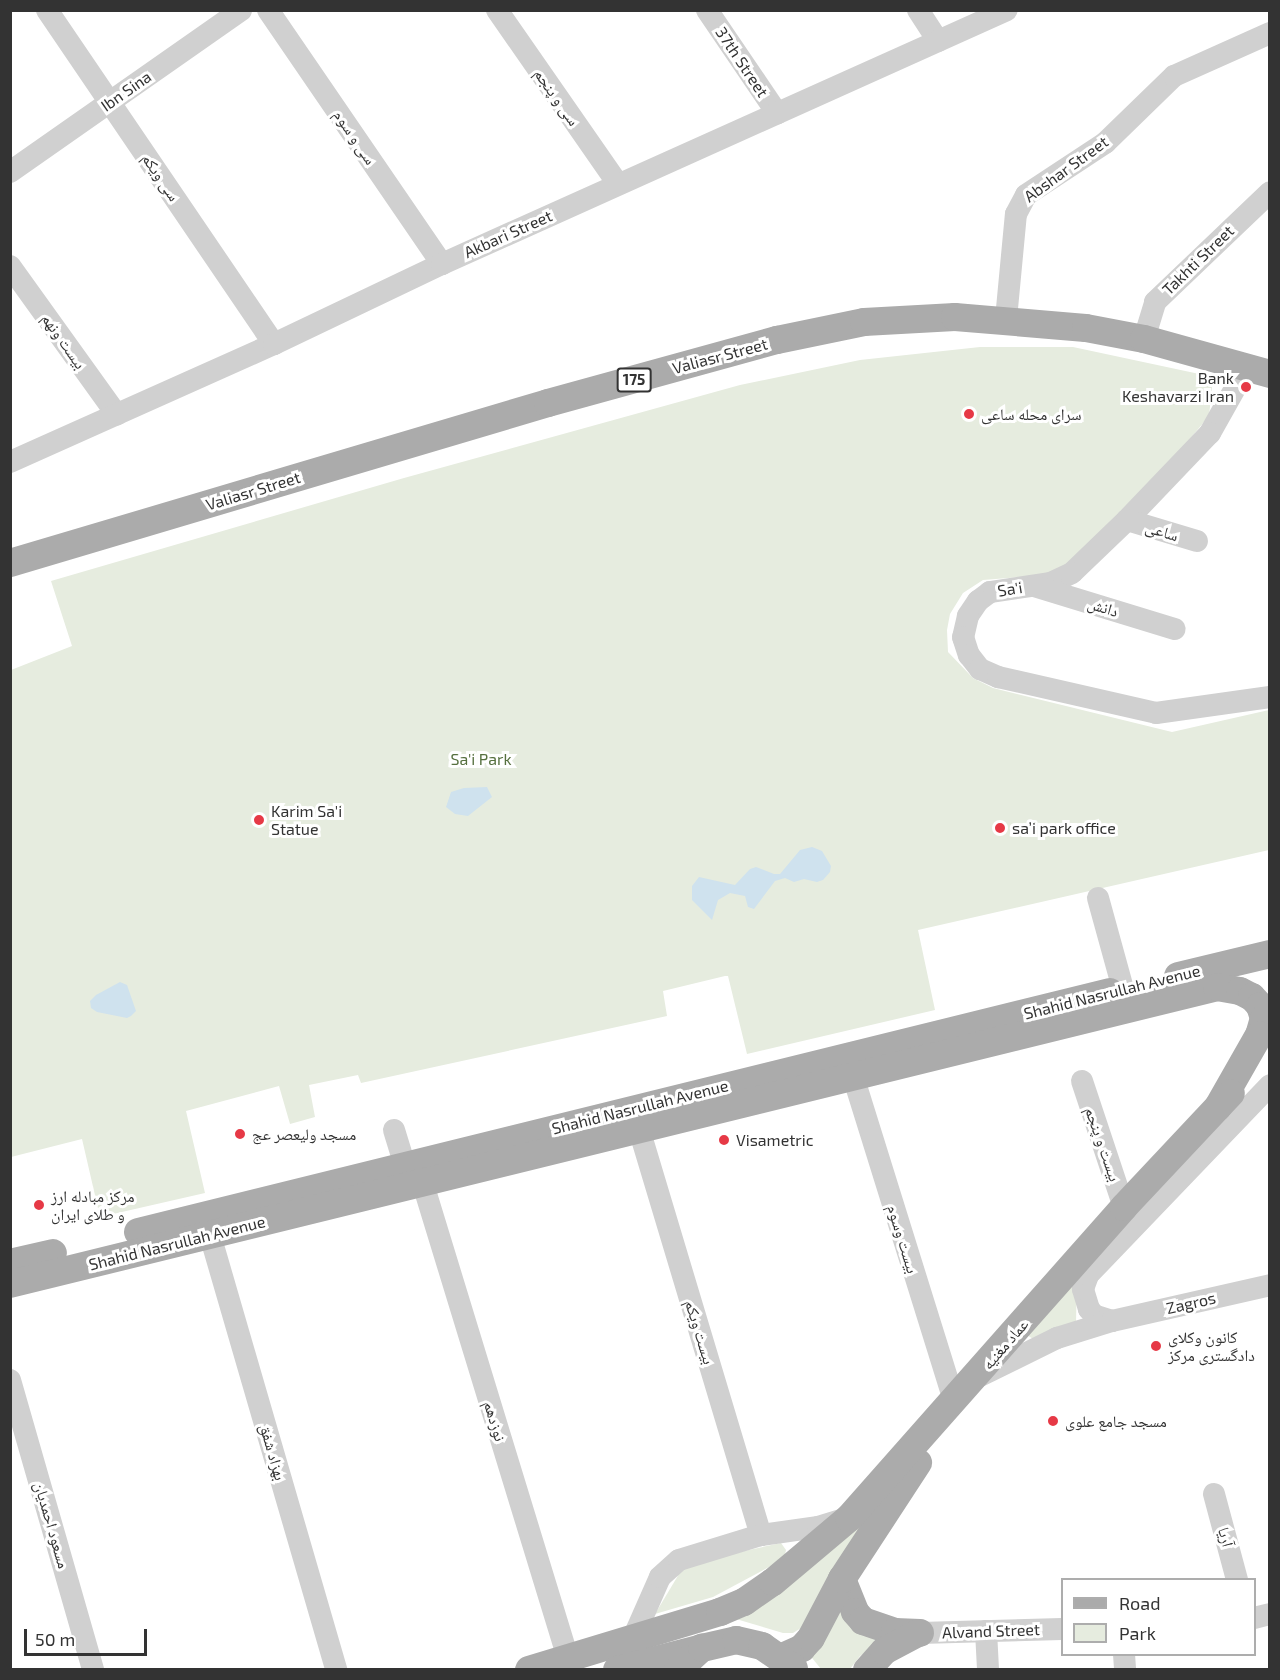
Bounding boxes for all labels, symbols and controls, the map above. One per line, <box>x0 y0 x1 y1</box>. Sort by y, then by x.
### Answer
street label: 37th Street <box>712 23 772 101</box>
street label: سی و پنجم <box>530 65 584 129</box>
street label: Ibn Sina <box>97 67 155 115</box>
street label: سی و سوم <box>330 106 380 168</box>
street label: Abshar Street <box>1020 132 1112 206</box>
street label: سی ویکم <box>138 149 184 205</box>
street label: Akbari Street <box>461 206 555 262</box>
street label: Takhti Street <box>1158 221 1238 299</box>
street label: بیست ونهم <box>38 309 90 373</box>
street label: Valiasr Street <box>670 334 770 378</box>
road number: 175 <box>616 368 652 392</box>
place label: Bank Keshavarzi Iran <box>1122 368 1234 406</box>
marker: Bank Keshavarzi Iran <box>1239 380 1253 394</box>
place label: سرای محله ساعی <box>981 404 1082 424</box>
marker: سرای محله ساعی <box>962 407 976 421</box>
street label: Valiasr Street <box>203 467 303 515</box>
street label: ساعی <box>1143 517 1181 545</box>
street label: Sa'i <box>996 578 1024 600</box>
street label: دانش <box>1085 593 1121 621</box>
park label: Sa'i Park <box>450 749 512 769</box>
place label: Karim Sa'i Statue <box>271 801 342 839</box>
marker: Karim Sa'i Statue <box>252 813 266 827</box>
place label: sa’i park office <box>1012 818 1116 838</box>
marker: sa’i park office <box>993 821 1007 835</box>
street label: Shahid Nasrullah Avenue <box>1022 961 1202 1023</box>
street label: Shahid Nasrullah Avenue <box>550 1076 730 1138</box>
street label: بیست و پنجم <box>1081 1104 1125 1184</box>
place label: مسجد ولیعصر عج <box>252 1124 356 1144</box>
marker: مسجد ولیعصر عج <box>233 1127 247 1141</box>
place label: Visametric <box>736 1130 814 1150</box>
marker: Visametric <box>717 1133 731 1147</box>
place label: مركز مبادله ارز و طلای ايران <box>51 1186 134 1224</box>
marker: مركز مبادله ارز و طلای ايران <box>32 1198 46 1212</box>
street label: بیست وسوم <box>883 1202 923 1276</box>
street label: Shahid Nasrullah Avenue <box>87 1212 267 1274</box>
street label: Zagros <box>1164 1288 1218 1318</box>
street label: بیست ویکم <box>681 1298 719 1366</box>
street label: عماد مغنیه <box>978 1315 1032 1373</box>
place label: کانون وکلای دادگستری مرکز <box>1168 1327 1255 1365</box>
marker: کانون وکلای دادگستری مرکز <box>1149 1339 1163 1353</box>
street label: نوزدهم <box>480 1398 510 1444</box>
place label: مسجد جامع علوی <box>1065 1411 1167 1431</box>
marker: مسجد جامع علوی <box>1046 1414 1060 1428</box>
street label: بهزاد شفق <box>256 1422 290 1482</box>
street label: مسعود احمدیان <box>30 1479 74 1571</box>
street label: آریا <box>1214 1525 1238 1549</box>
legend <box>1061 1578 1256 1656</box>
text: Road <box>1119 1592 1160 1614</box>
scale bar <box>27 1617 150 1655</box>
street label: Alvand Street <box>942 1620 1040 1642</box>
text: Park <box>1119 1622 1156 1644</box>
text: 50 m <box>35 1628 75 1650</box>

